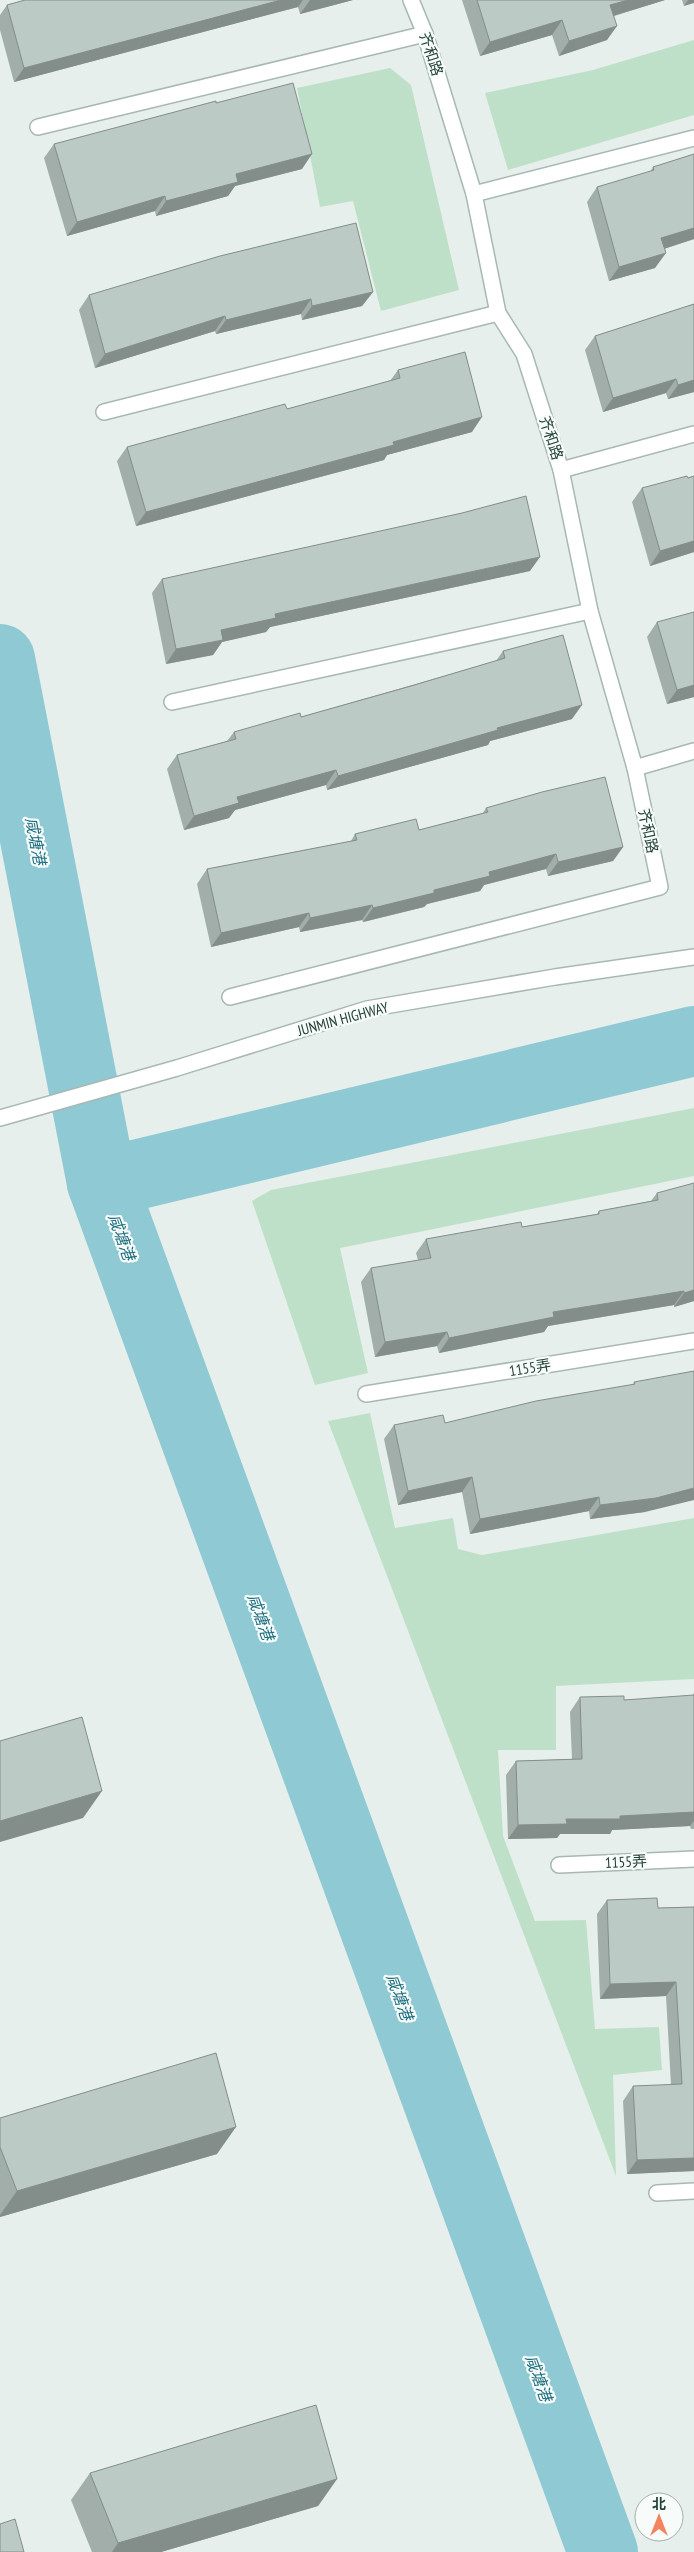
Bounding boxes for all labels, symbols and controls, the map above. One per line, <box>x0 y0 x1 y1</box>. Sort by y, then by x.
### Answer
street label: 齐和路 <box>415 30 447 78</box>
street label: 齐和路 <box>535 414 567 462</box>
street label: 齐和路 <box>635 807 662 855</box>
water label: 咸塘港 <box>22 816 51 868</box>
street label: JUNMIN HIGHWAY <box>294 997 391 1040</box>
water label: 咸塘港 <box>104 1211 140 1265</box>
street label: 1155弄 <box>508 1355 552 1380</box>
water label: 咸塘港 <box>243 1591 279 1645</box>
street label: 1155弄 <box>604 1851 647 1872</box>
water label: 咸塘港 <box>382 1971 418 2025</box>
water label: 咸塘港 <box>521 2352 557 2406</box>
north arrow <box>634 2492 684 2542</box>
text: 北 <box>652 2495 666 2513</box>

